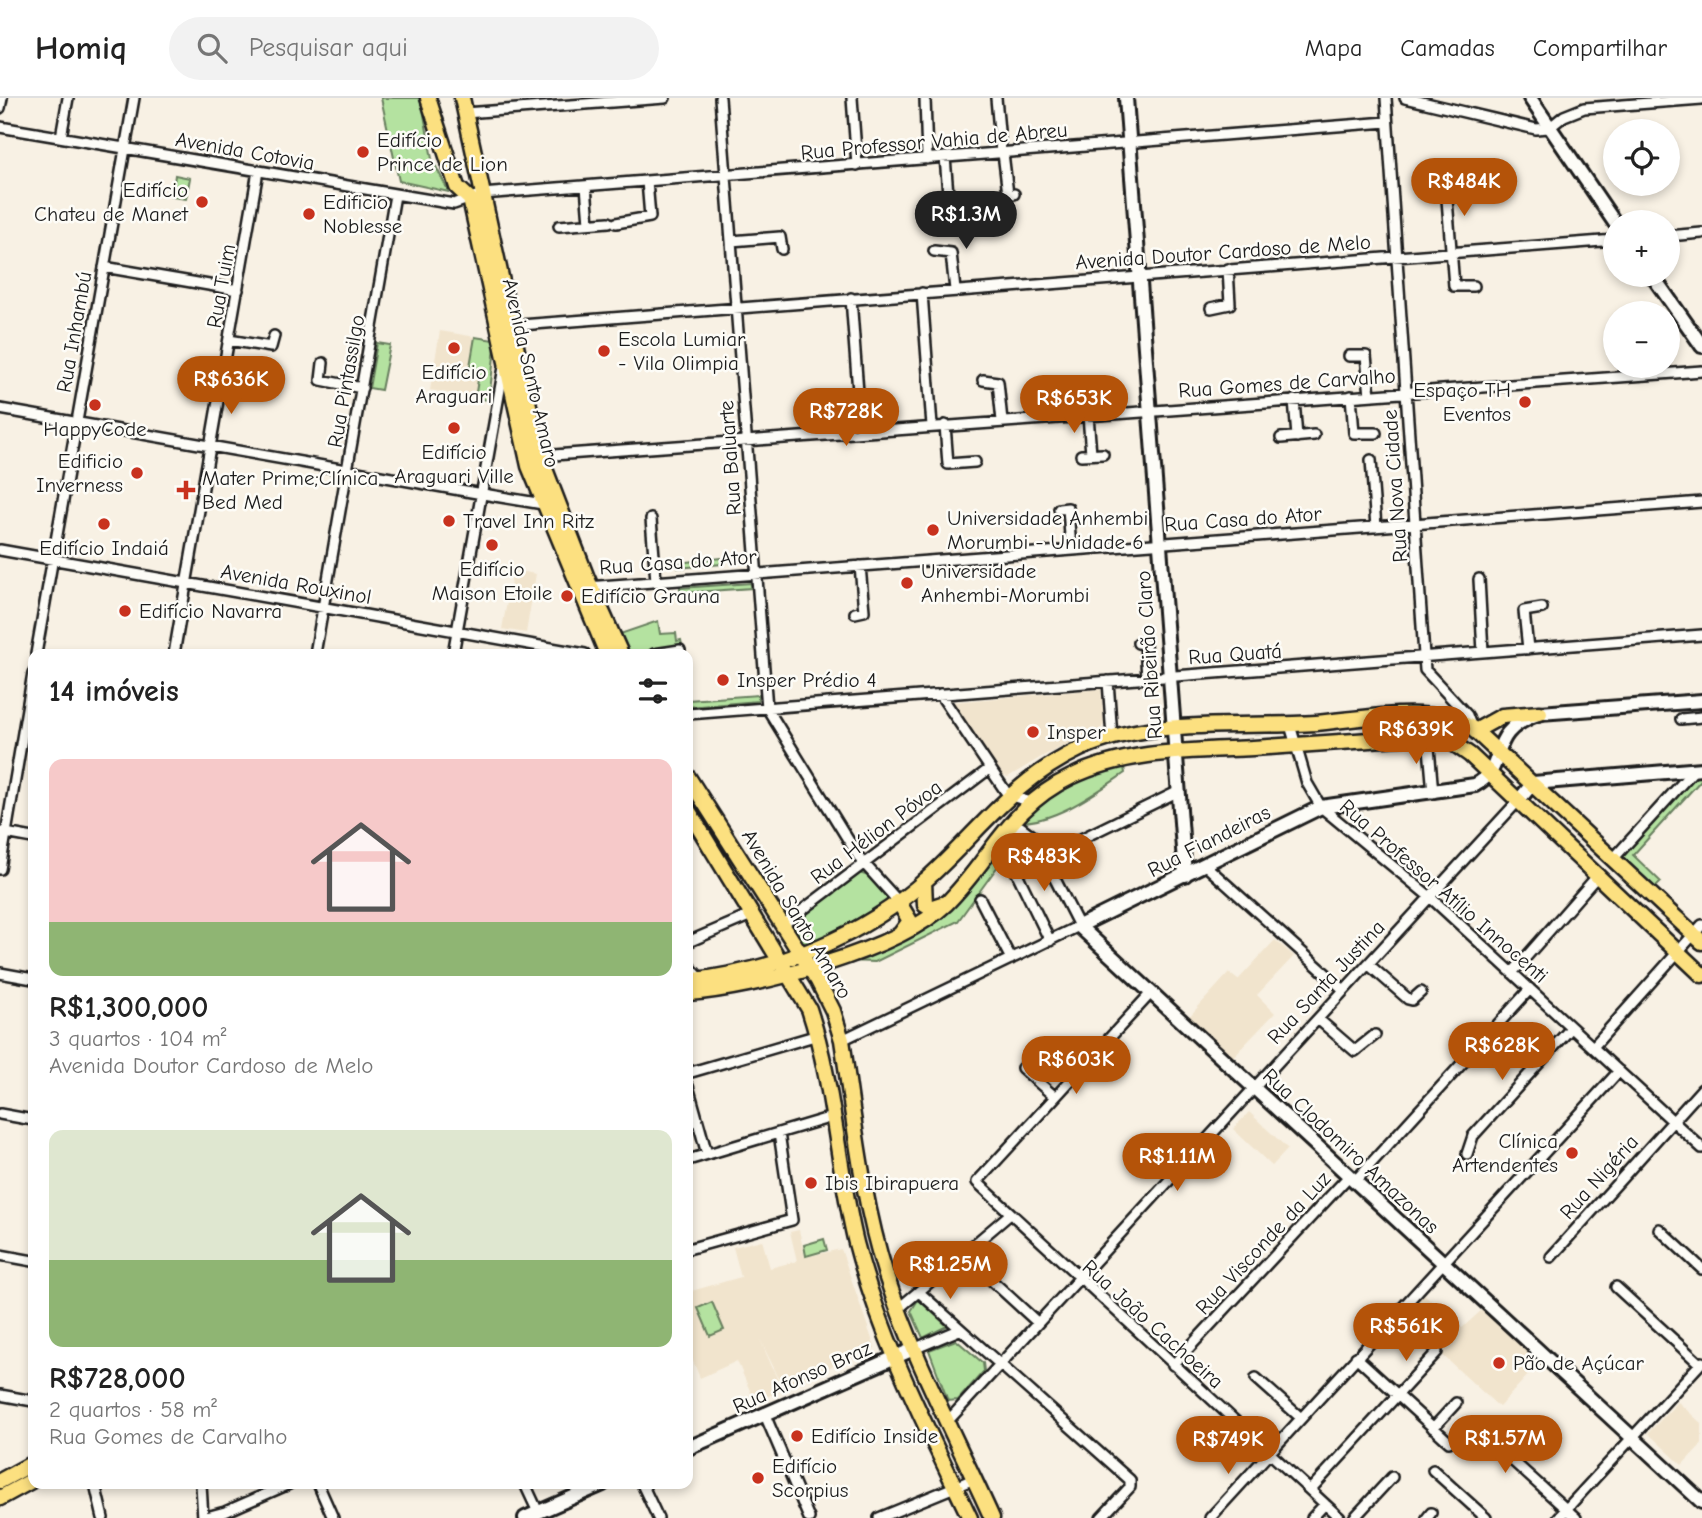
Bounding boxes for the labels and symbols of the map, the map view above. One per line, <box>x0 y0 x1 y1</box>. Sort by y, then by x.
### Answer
street label: Rua Professor Vahia de Abreu <box>800 117 1068 165</box>
street label: Avenida Cotovia <box>174 127 316 175</box>
place label: Edifício Prince de Lion <box>377 128 508 176</box>
marker: Edifício Prince de Lion <box>355 144 371 160</box>
pin: R$484K <box>1407 158 1521 218</box>
place label: Edifício Chateu de Manet <box>34 178 189 226</box>
place label: Edificio Noblesse <box>323 190 402 238</box>
pin: R$1.3M <box>909 192 1023 251</box>
marker: Edifício Chateu de Manet <box>194 194 210 210</box>
marker: Edificio Noblesse <box>301 206 317 222</box>
street label: Avenida Doutor Cardoso de Melo <box>1074 230 1372 274</box>
street label: Rua Tuim <box>202 242 240 330</box>
street label: Rua Inhambú <box>52 270 96 394</box>
street label: Avenida Santo Amaro <box>498 276 564 470</box>
street label: Rua Pintassilgo <box>323 313 369 449</box>
place label: Escola Lumiar - Vila Olimpia <box>618 327 746 375</box>
marker: Edifício Araguari <box>446 340 462 356</box>
marker: Escola Lumiar - Vila Olimpia <box>596 343 612 359</box>
pin: R$636K <box>174 356 288 416</box>
place label: Edifício Araguari <box>416 360 492 408</box>
street label: Rua Gomes de Carvalho <box>1178 363 1396 403</box>
pin: R$653K <box>1017 376 1131 435</box>
place label: Espaço TH Eventos <box>1413 378 1511 426</box>
pin: R$728K <box>789 388 903 448</box>
marker: Espaço TH Eventos <box>1517 394 1533 410</box>
marker: HappyCode <box>87 397 103 413</box>
street label: Rua Baluarte <box>714 400 746 516</box>
street label: Rua Nova Cidade <box>1378 409 1412 563</box>
place label: HappyCode <box>43 417 147 441</box>
marker: Edifício Araguari Ville <box>446 420 462 436</box>
place label: Edifício Araguari Ville <box>394 440 514 488</box>
place label: Edificio Inverness <box>36 449 123 497</box>
marker: Edificio Inverness <box>129 465 145 481</box>
place label: Mater Prime;Clínica Bed Med <box>202 466 378 514</box>
marker: Mater Prime;Clínica Bed Med <box>176 480 196 500</box>
street label: Rua Casa do Ator <box>1164 501 1323 536</box>
place label: Universidade Anhembi Morumbi - Unidade 6 <box>947 506 1148 554</box>
place label: Travel Inn Ritz <box>463 509 594 533</box>
marker: Travel Inn Ritz <box>441 513 457 529</box>
marker: Edifício Indaiá <box>96 516 112 532</box>
marker: Universidade Anhembi Morumbi - Unidade 6 <box>925 522 941 538</box>
place label: Edifício Indaiá <box>39 536 169 560</box>
marker: Edifício Maison Etoile <box>484 537 500 553</box>
street label: Rua Casa do Ator <box>599 544 758 579</box>
place label: Edifício Maison Etoile <box>432 557 552 605</box>
street label: Avenida Rouxinol <box>219 559 373 609</box>
place label: Universidade Anhembi-Morumbi <box>921 559 1090 607</box>
street label: Rua Ribeirão Claro <box>1131 570 1167 740</box>
marker: Universidade Anhembi-Morumbi <box>899 575 915 591</box>
place label: Edifício Grauna <box>581 584 720 608</box>
marker: Edifício Grauna <box>559 588 575 604</box>
place label: Edifício Navarra <box>139 599 282 623</box>
marker: Edifício Navarra <box>117 603 133 619</box>
street label: Rua Quatá <box>1187 639 1283 669</box>
place label: Insper Prédio 4 <box>737 668 877 692</box>
marker: Insper Prédio 4 <box>715 672 731 688</box>
pin: R$639K <box>1359 706 1473 766</box>
place label: Insper <box>1047 720 1106 744</box>
marker: Insper <box>1025 724 1041 740</box>
street label: Rua Hélion Póvoa <box>806 775 946 889</box>
street label: Rua Professor Atílio Innocenti <box>1335 794 1553 988</box>
street label: Rua Fiandeiras <box>1144 800 1274 882</box>
street label: Avenida Santo Amaro <box>737 825 857 1003</box>
pin: R$483K <box>987 834 1101 893</box>
street label: Rua Santa Justina <box>1262 915 1390 1049</box>
pin: R$628K <box>1445 1023 1559 1082</box>
pin: R$603K <box>1019 1037 1133 1096</box>
street label: Rua Clodomiro Amazonas <box>1258 1063 1444 1239</box>
place label: Clínica Artendentes <box>1452 1129 1558 1177</box>
street label: Rua Nigéria <box>1555 1130 1643 1224</box>
pin: R$1.11M <box>1112 1134 1242 1193</box>
marker: Clínica Artendentes <box>1564 1145 1580 1161</box>
street label: Rua Visconde da Luz <box>1191 1167 1335 1319</box>
place label: Ibis Ibirapuera <box>825 1171 959 1195</box>
marker: Ibis Ibirapuera <box>803 1175 819 1191</box>
pin: R$1.25M <box>885 1242 1015 1301</box>
street label: Rua João Cachoeira <box>1078 1255 1228 1393</box>
pin: R$561K <box>1349 1304 1463 1363</box>
street label: Rua Afonso Braz <box>729 1336 875 1418</box>
place label: Pão de Açúcar <box>1513 1351 1645 1375</box>
marker: Pão de Açúcar <box>1491 1355 1507 1371</box>
pin: R$749K <box>1171 1416 1285 1476</box>
pin: R$1.57M <box>1440 1416 1570 1475</box>
place label: Edifício Inside <box>811 1424 938 1448</box>
marker: Edifício Inside <box>789 1428 805 1444</box>
place label: Edifício Scorpius <box>772 1454 849 1502</box>
marker: Edifício Scorpius <box>750 1470 766 1486</box>

